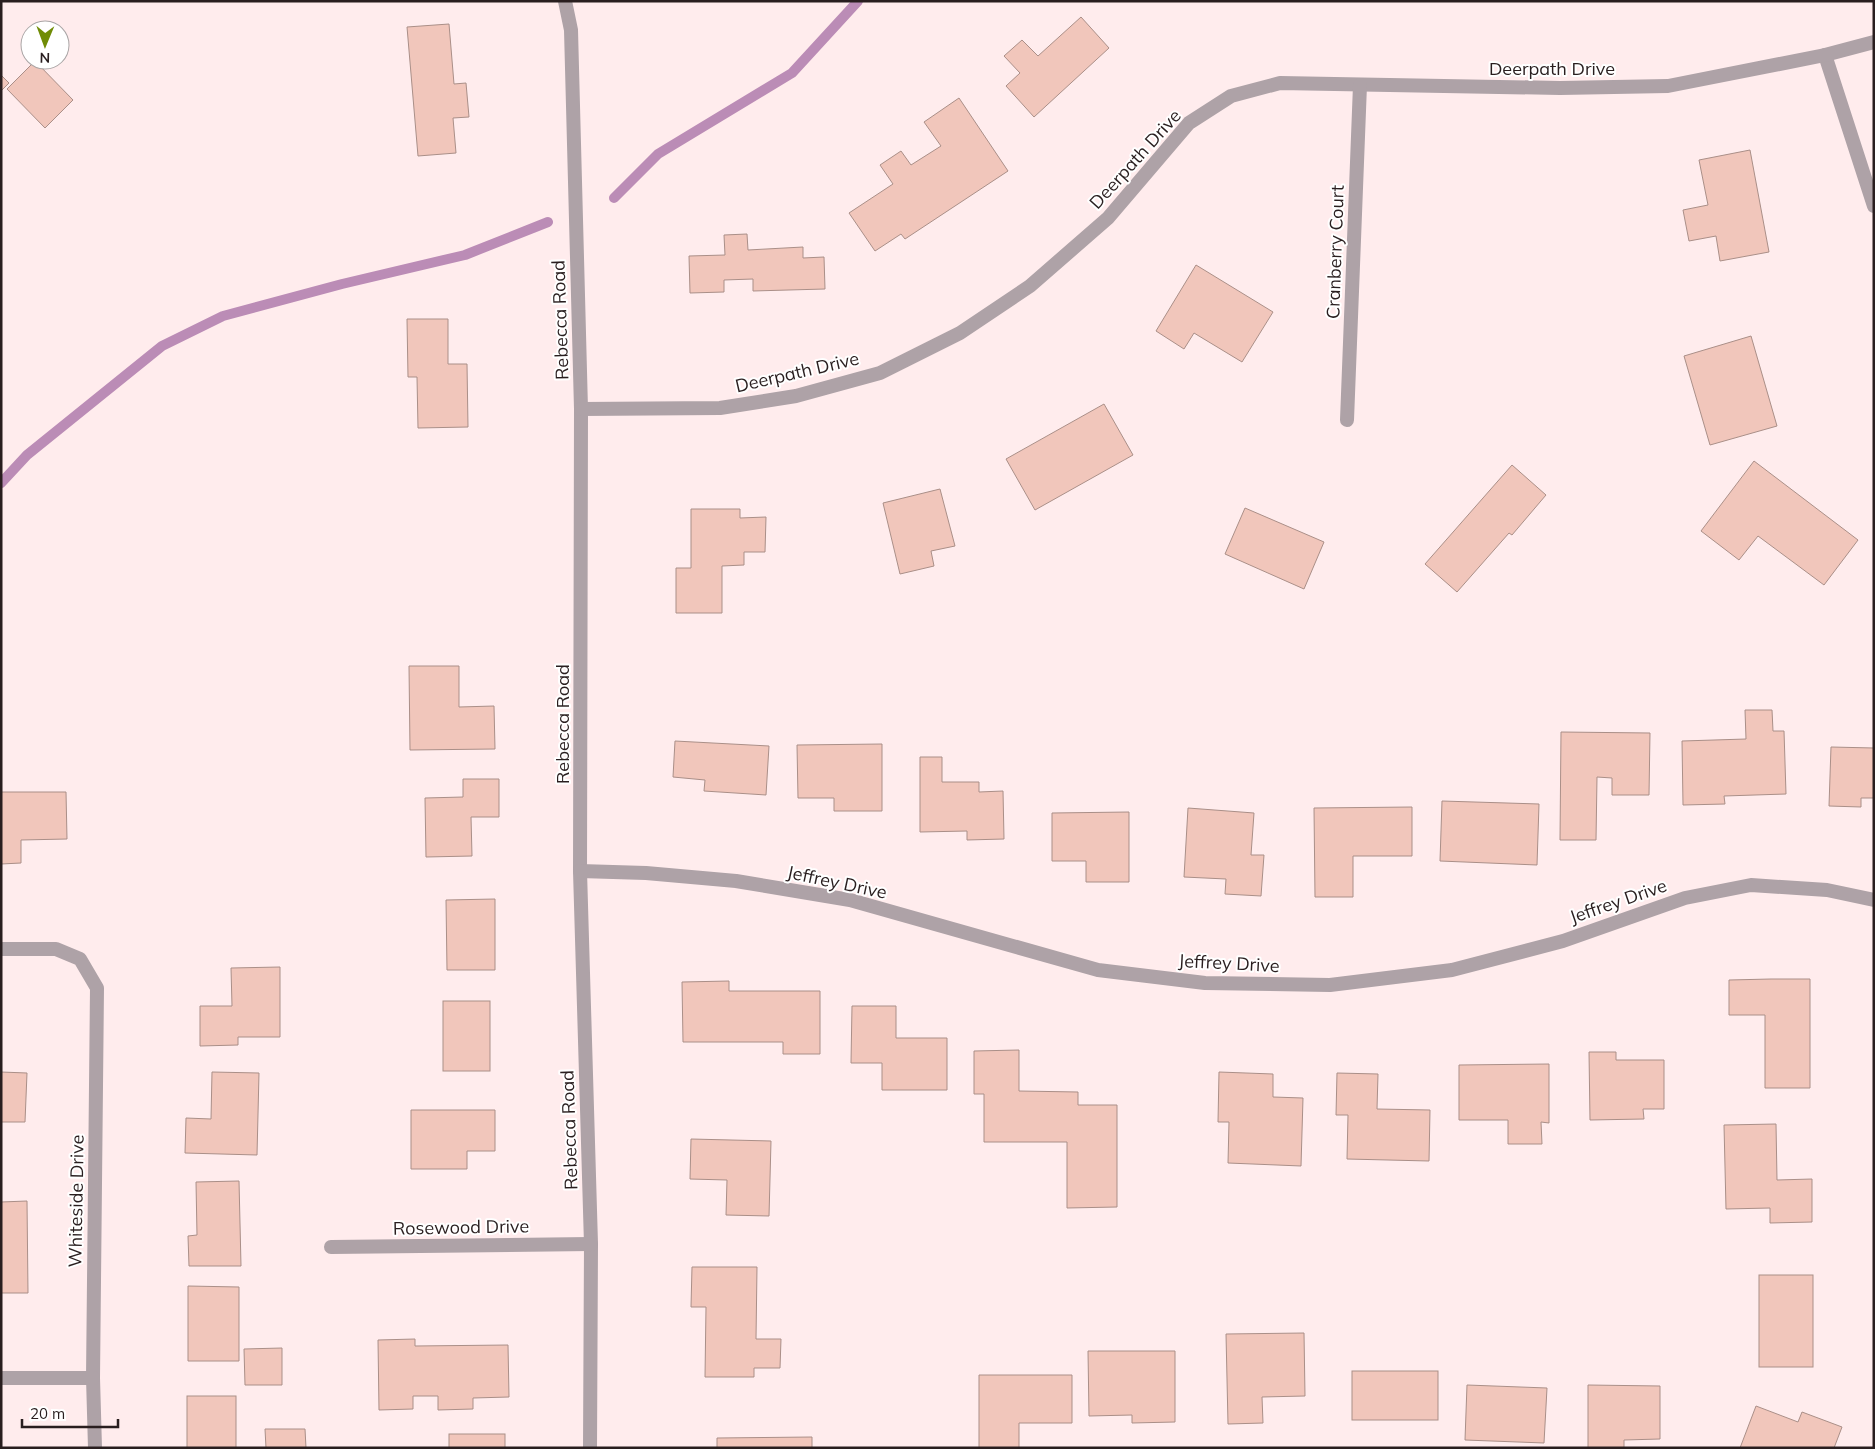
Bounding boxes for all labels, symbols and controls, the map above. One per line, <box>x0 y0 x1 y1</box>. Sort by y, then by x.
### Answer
north arrow <box>20 20 70 70</box>
text: N <box>39 49 50 67</box>
street label: Deerpath Drive <box>1489 57 1615 80</box>
street label: Deerpath Drive <box>1084 104 1186 214</box>
street label: Cranberry Court <box>1321 185 1349 319</box>
street label: Rebecca Road <box>546 260 574 380</box>
street label: Deerpath Drive <box>733 347 861 397</box>
street label: Rebecca Road <box>551 664 574 784</box>
street label: Jeffrey Drive <box>785 860 889 904</box>
street label: Jeffrey Drive <box>1566 874 1670 928</box>
street label: Jeffrey Drive <box>1178 949 1280 977</box>
street label: Rebecca Road <box>555 1070 583 1190</box>
street label: Whiteside Drive <box>63 1134 89 1268</box>
street label: Rosewood Drive <box>393 1214 529 1240</box>
scale bar <box>22 1396 119 1428</box>
text: 20 m <box>30 1404 65 1423</box>

